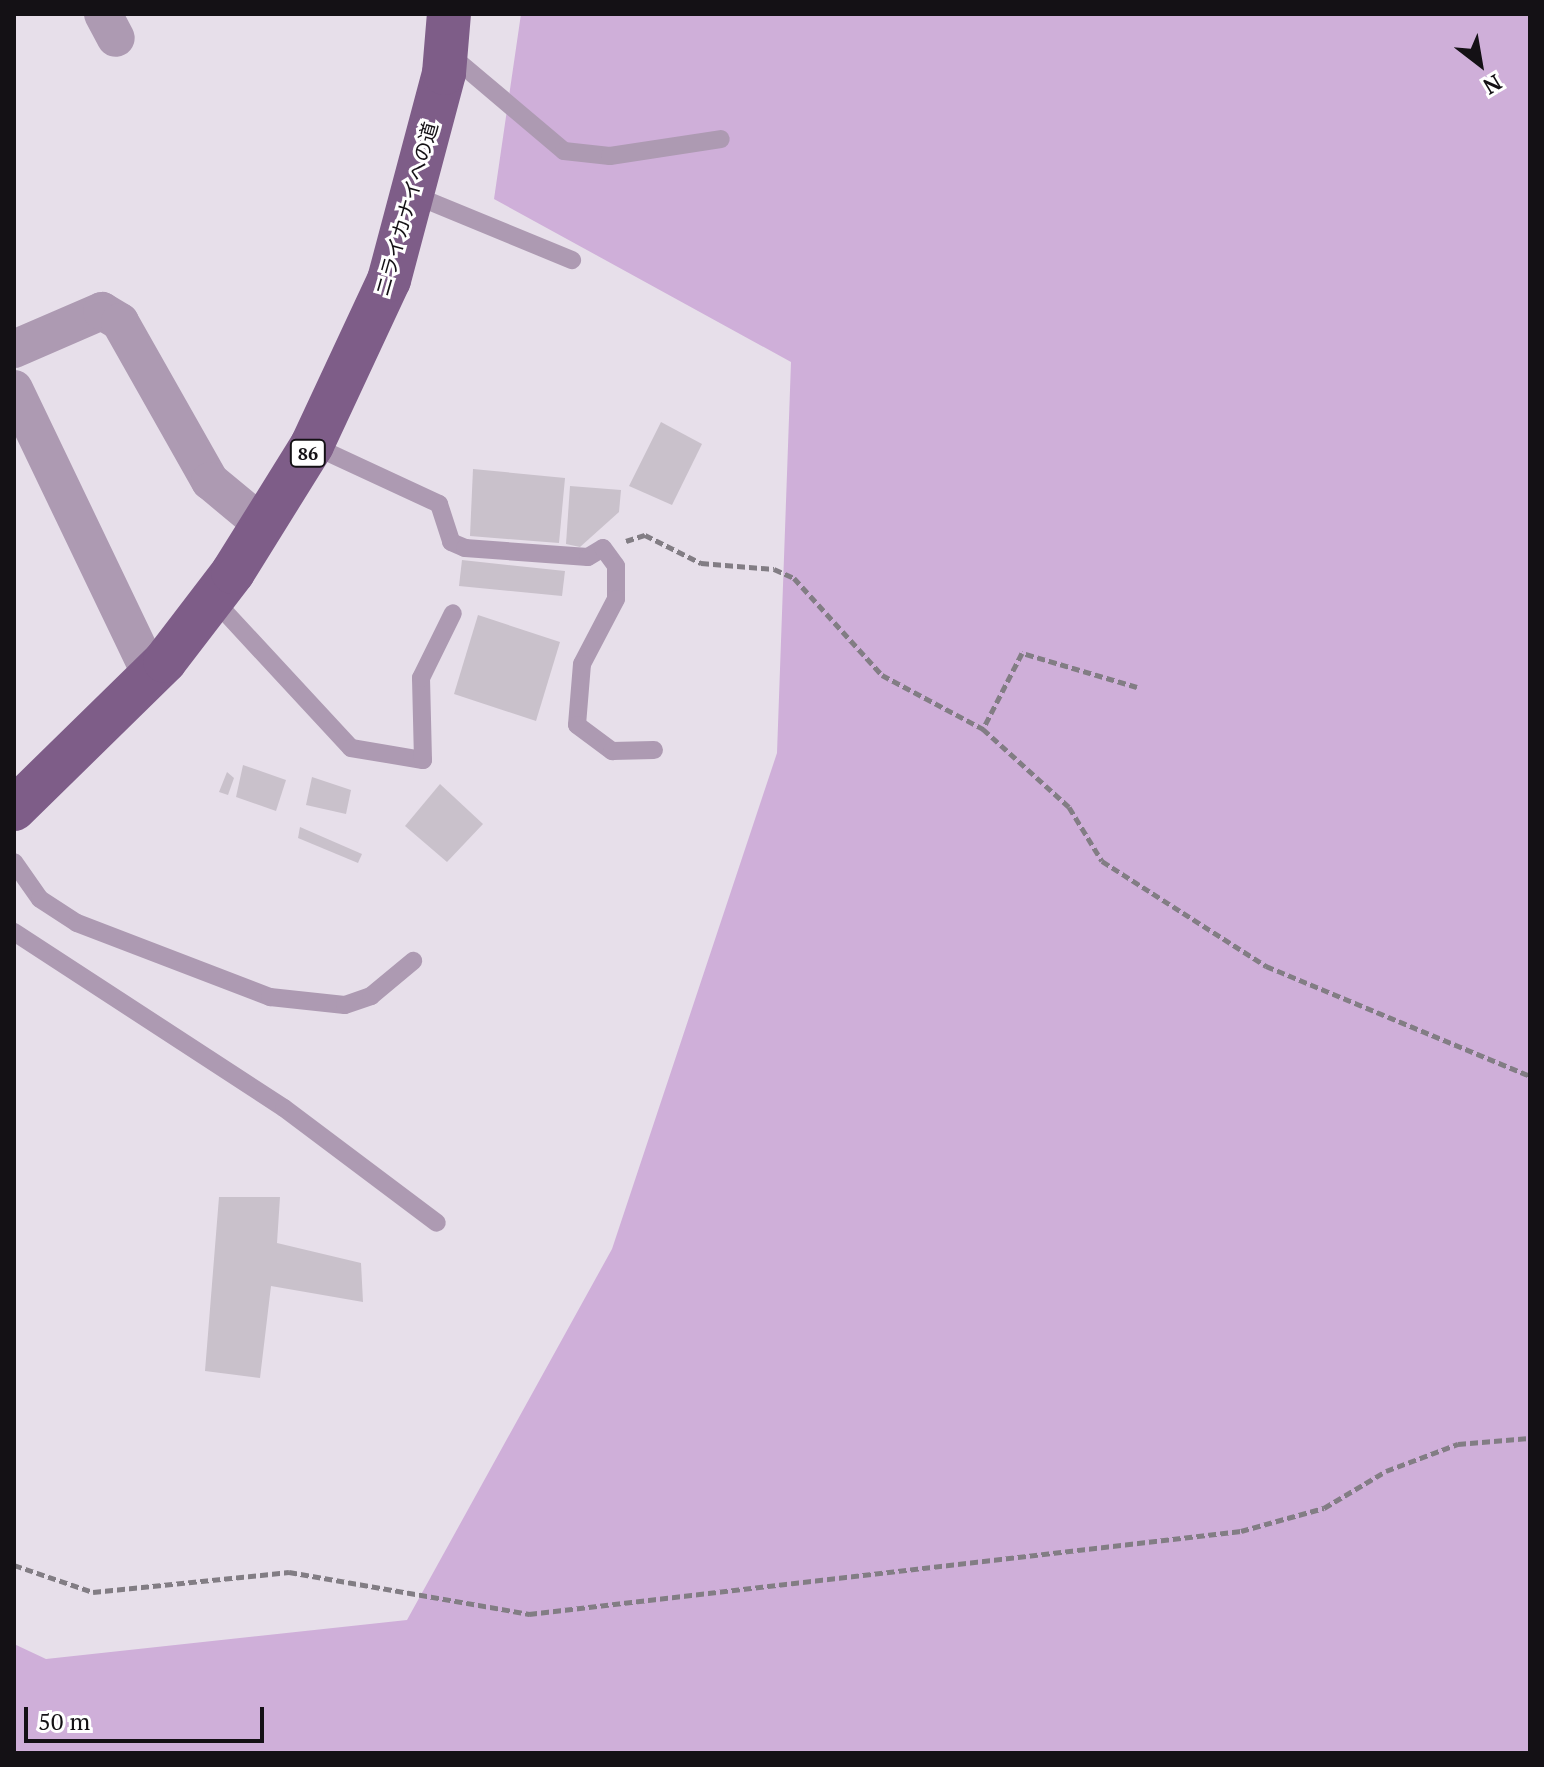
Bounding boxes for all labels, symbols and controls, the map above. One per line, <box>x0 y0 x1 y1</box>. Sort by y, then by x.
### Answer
north arrow <box>1440 24 1520 104</box>
text: N <box>1478 68 1507 102</box>
street label: ニライカナイへの道 <box>370 119 442 299</box>
road number: 86 <box>288 439 328 467</box>
scale bar <box>28 1691 268 1741</box>
text: 50 m <box>38 1705 90 1737</box>

